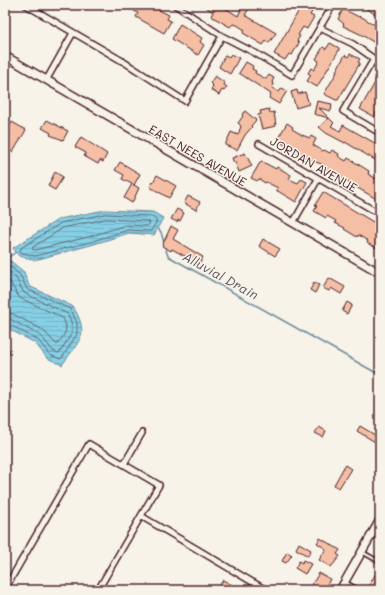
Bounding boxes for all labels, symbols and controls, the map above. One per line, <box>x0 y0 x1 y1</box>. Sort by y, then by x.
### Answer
street label: EAST NEES AVENUE <box>146 120 250 190</box>
street label: JORDAN AVENUE <box>268 133 360 195</box>
water label: Alluvial Drain <box>180 247 262 303</box>

